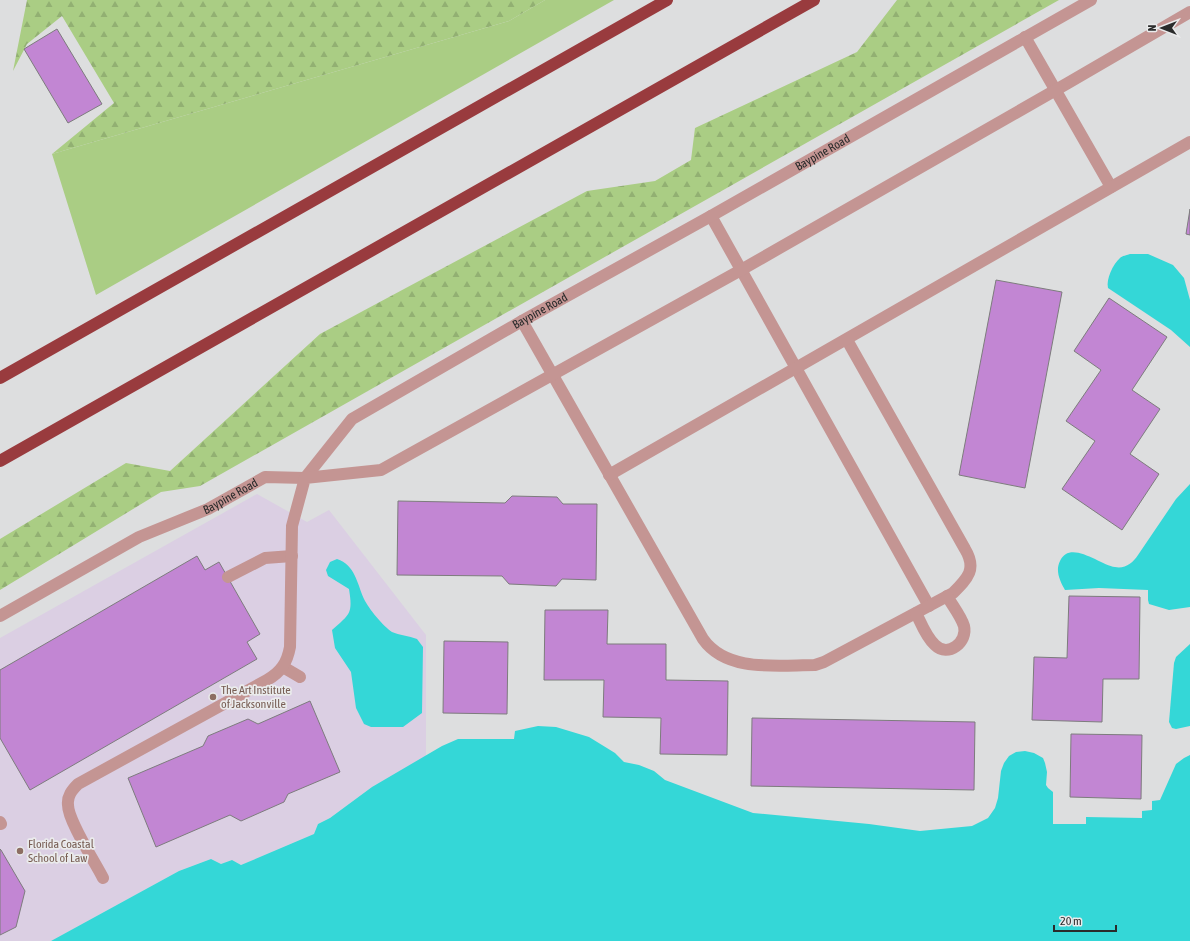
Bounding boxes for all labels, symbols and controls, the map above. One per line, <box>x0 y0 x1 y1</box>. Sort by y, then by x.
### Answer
north arrow <box>1142 8 1182 48</box>
text: N <box>1146 25 1158 31</box>
street label: Baypine Road <box>793 131 852 174</box>
street label: Baypine Road <box>510 290 570 332</box>
street label: Baypine Road <box>201 476 260 517</box>
place label: The Art Institute of Jacksonville <box>221 683 291 711</box>
marker: The Art Institute of Jacksonville <box>208 692 218 702</box>
place label: Florida Coastal School of Law <box>28 837 95 865</box>
marker: Florida Coastal School of Law <box>15 846 25 856</box>
scale bar <box>1054 907 1116 933</box>
text: 20 m <box>1060 914 1082 928</box>

